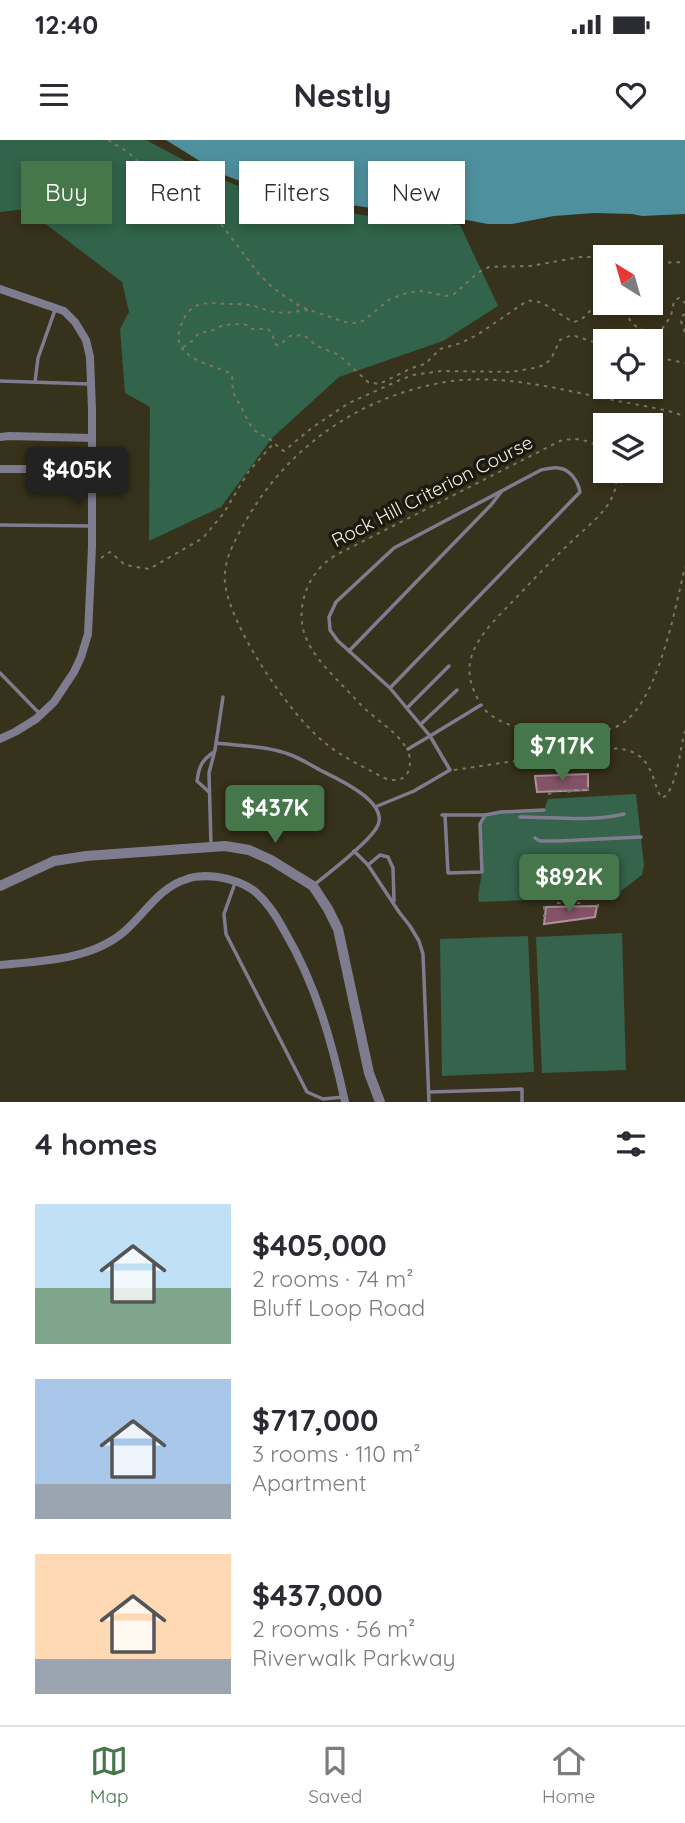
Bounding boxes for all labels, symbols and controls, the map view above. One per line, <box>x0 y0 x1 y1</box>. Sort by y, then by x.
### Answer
text: 12:40 <box>35 8 98 41</box>
text: Nestly <box>294 75 391 115</box>
icon: menu <box>35 76 73 114</box>
icon: heart <box>612 76 650 114</box>
chip: Buy <box>21 161 112 224</box>
chip: Rent <box>126 161 225 224</box>
chip: Filters <box>239 161 354 224</box>
chip: New <box>368 161 465 224</box>
north arrow <box>593 245 663 315</box>
map controls <box>593 245 663 483</box>
button: locate <box>593 329 663 399</box>
button: layers <box>593 413 663 483</box>
street label: Rock Hill Criterion Course <box>327 430 537 552</box>
pin: $405K <box>28 448 126 507</box>
text: $405K <box>42 455 112 484</box>
pin: $717K <box>513 724 611 783</box>
text: $717K <box>530 731 594 760</box>
pin: $437K <box>226 786 324 845</box>
text: $437K <box>241 793 309 822</box>
pin: $892K <box>520 854 618 914</box>
text: $892K <box>535 862 603 891</box>
text: 4 homes <box>35 1125 157 1163</box>
icon: filters <box>612 1125 650 1163</box>
text: $405,000 <box>252 1226 387 1264</box>
icon: home <box>91 1232 175 1316</box>
text: 2 rooms · 74 m² <box>252 1264 414 1293</box>
text: Bluff Loop Road <box>252 1293 425 1322</box>
text: $717,000 <box>252 1401 378 1439</box>
icon: home <box>91 1407 175 1491</box>
text: 3 rooms · 110 m² <box>252 1439 421 1468</box>
text: Apartment <box>252 1468 366 1497</box>
text: $437,000 <box>252 1576 383 1614</box>
icon: home <box>91 1582 175 1666</box>
text: 2 rooms · 56 m² <box>252 1614 415 1643</box>
text: Riverwalk Parkway <box>252 1643 456 1672</box>
tab: Map <box>90 1742 129 1808</box>
tab: Saved <box>308 1742 362 1808</box>
tab: Home <box>542 1742 595 1808</box>

